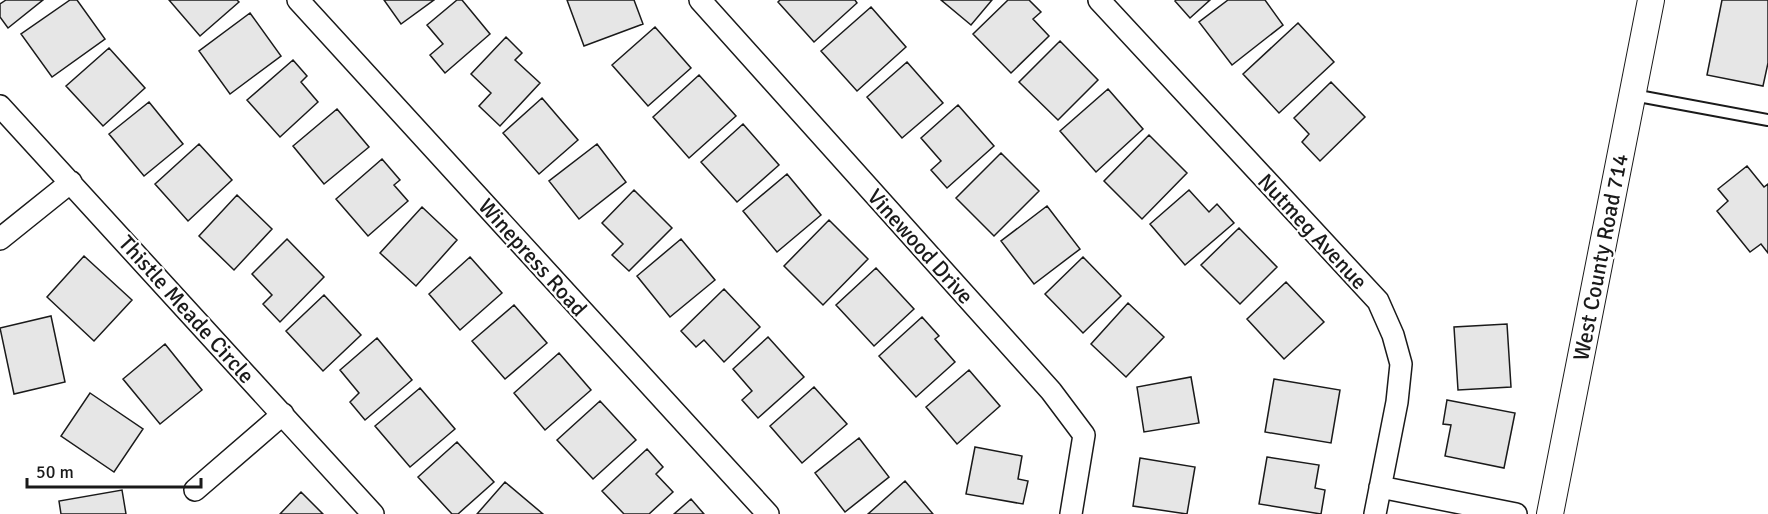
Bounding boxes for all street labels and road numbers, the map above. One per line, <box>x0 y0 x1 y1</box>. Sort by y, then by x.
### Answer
street label: West County Road 714 <box>1567 151 1634 363</box>
street label: Nutmeg Avenue <box>1252 168 1373 295</box>
street label: Vinewood Drive <box>862 183 979 309</box>
street label: Winepress Road <box>473 193 593 322</box>
street label: Thistle Meade Circle <box>113 230 260 389</box>

